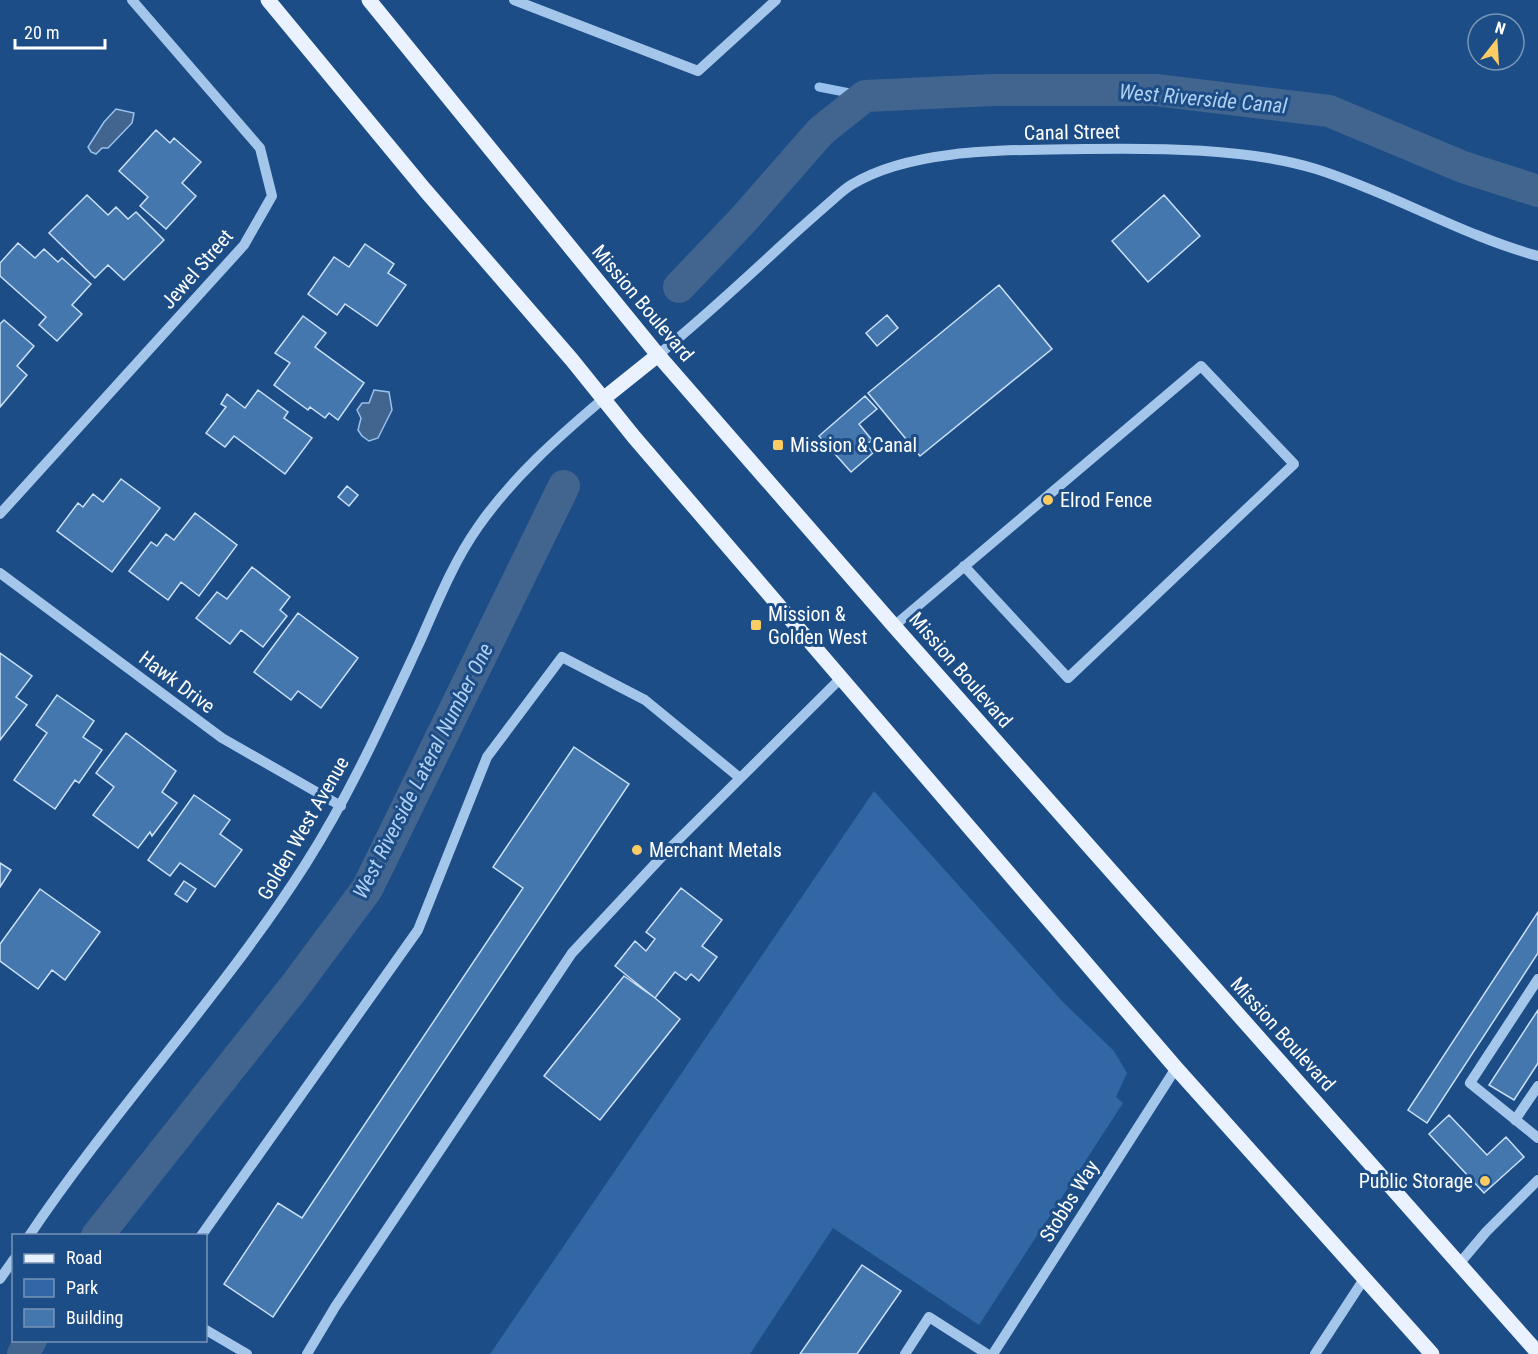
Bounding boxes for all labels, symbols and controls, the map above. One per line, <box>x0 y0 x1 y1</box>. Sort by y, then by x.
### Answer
scale bar <box>15 12 105 50</box>
north arrow <box>1466 12 1526 72</box>
text: N <box>1493 18 1508 39</box>
text: 20 m <box>24 22 59 43</box>
water label: West Riverside Canal <box>1118 80 1288 118</box>
street label: Canal Street <box>1024 119 1120 145</box>
street label: Jewel Street <box>156 224 238 314</box>
street label: Mission Boulevard <box>587 240 699 366</box>
place label: Mission & Canal <box>790 433 917 457</box>
marker: Mission & Canal <box>771 438 785 452</box>
place label: Elrod Fence <box>1060 488 1152 512</box>
marker: Elrod Fence <box>1041 493 1055 507</box>
place label: Mission & Golden West <box>768 602 867 649</box>
street label: Mission Boulevard <box>904 607 1018 733</box>
marker: Mission & Golden West <box>749 618 763 632</box>
water label: West Riverside Lateral Number One <box>348 639 498 903</box>
street label: Hawk Drive <box>134 646 220 718</box>
street label: Golden West Avenue <box>252 752 354 904</box>
place label: Merchant Metals <box>649 838 782 862</box>
marker: Merchant Metals <box>630 843 644 857</box>
street label: Mission Boulevard <box>1226 972 1340 1096</box>
street label: Stobbs Way <box>1034 1156 1104 1246</box>
place label: Public Storage <box>1359 1169 1473 1193</box>
marker: Public Storage <box>1478 1174 1492 1188</box>
legend <box>12 1234 207 1342</box>
text: Road <box>66 1247 102 1268</box>
text: Park <box>66 1277 98 1298</box>
text: Building <box>66 1307 123 1328</box>

